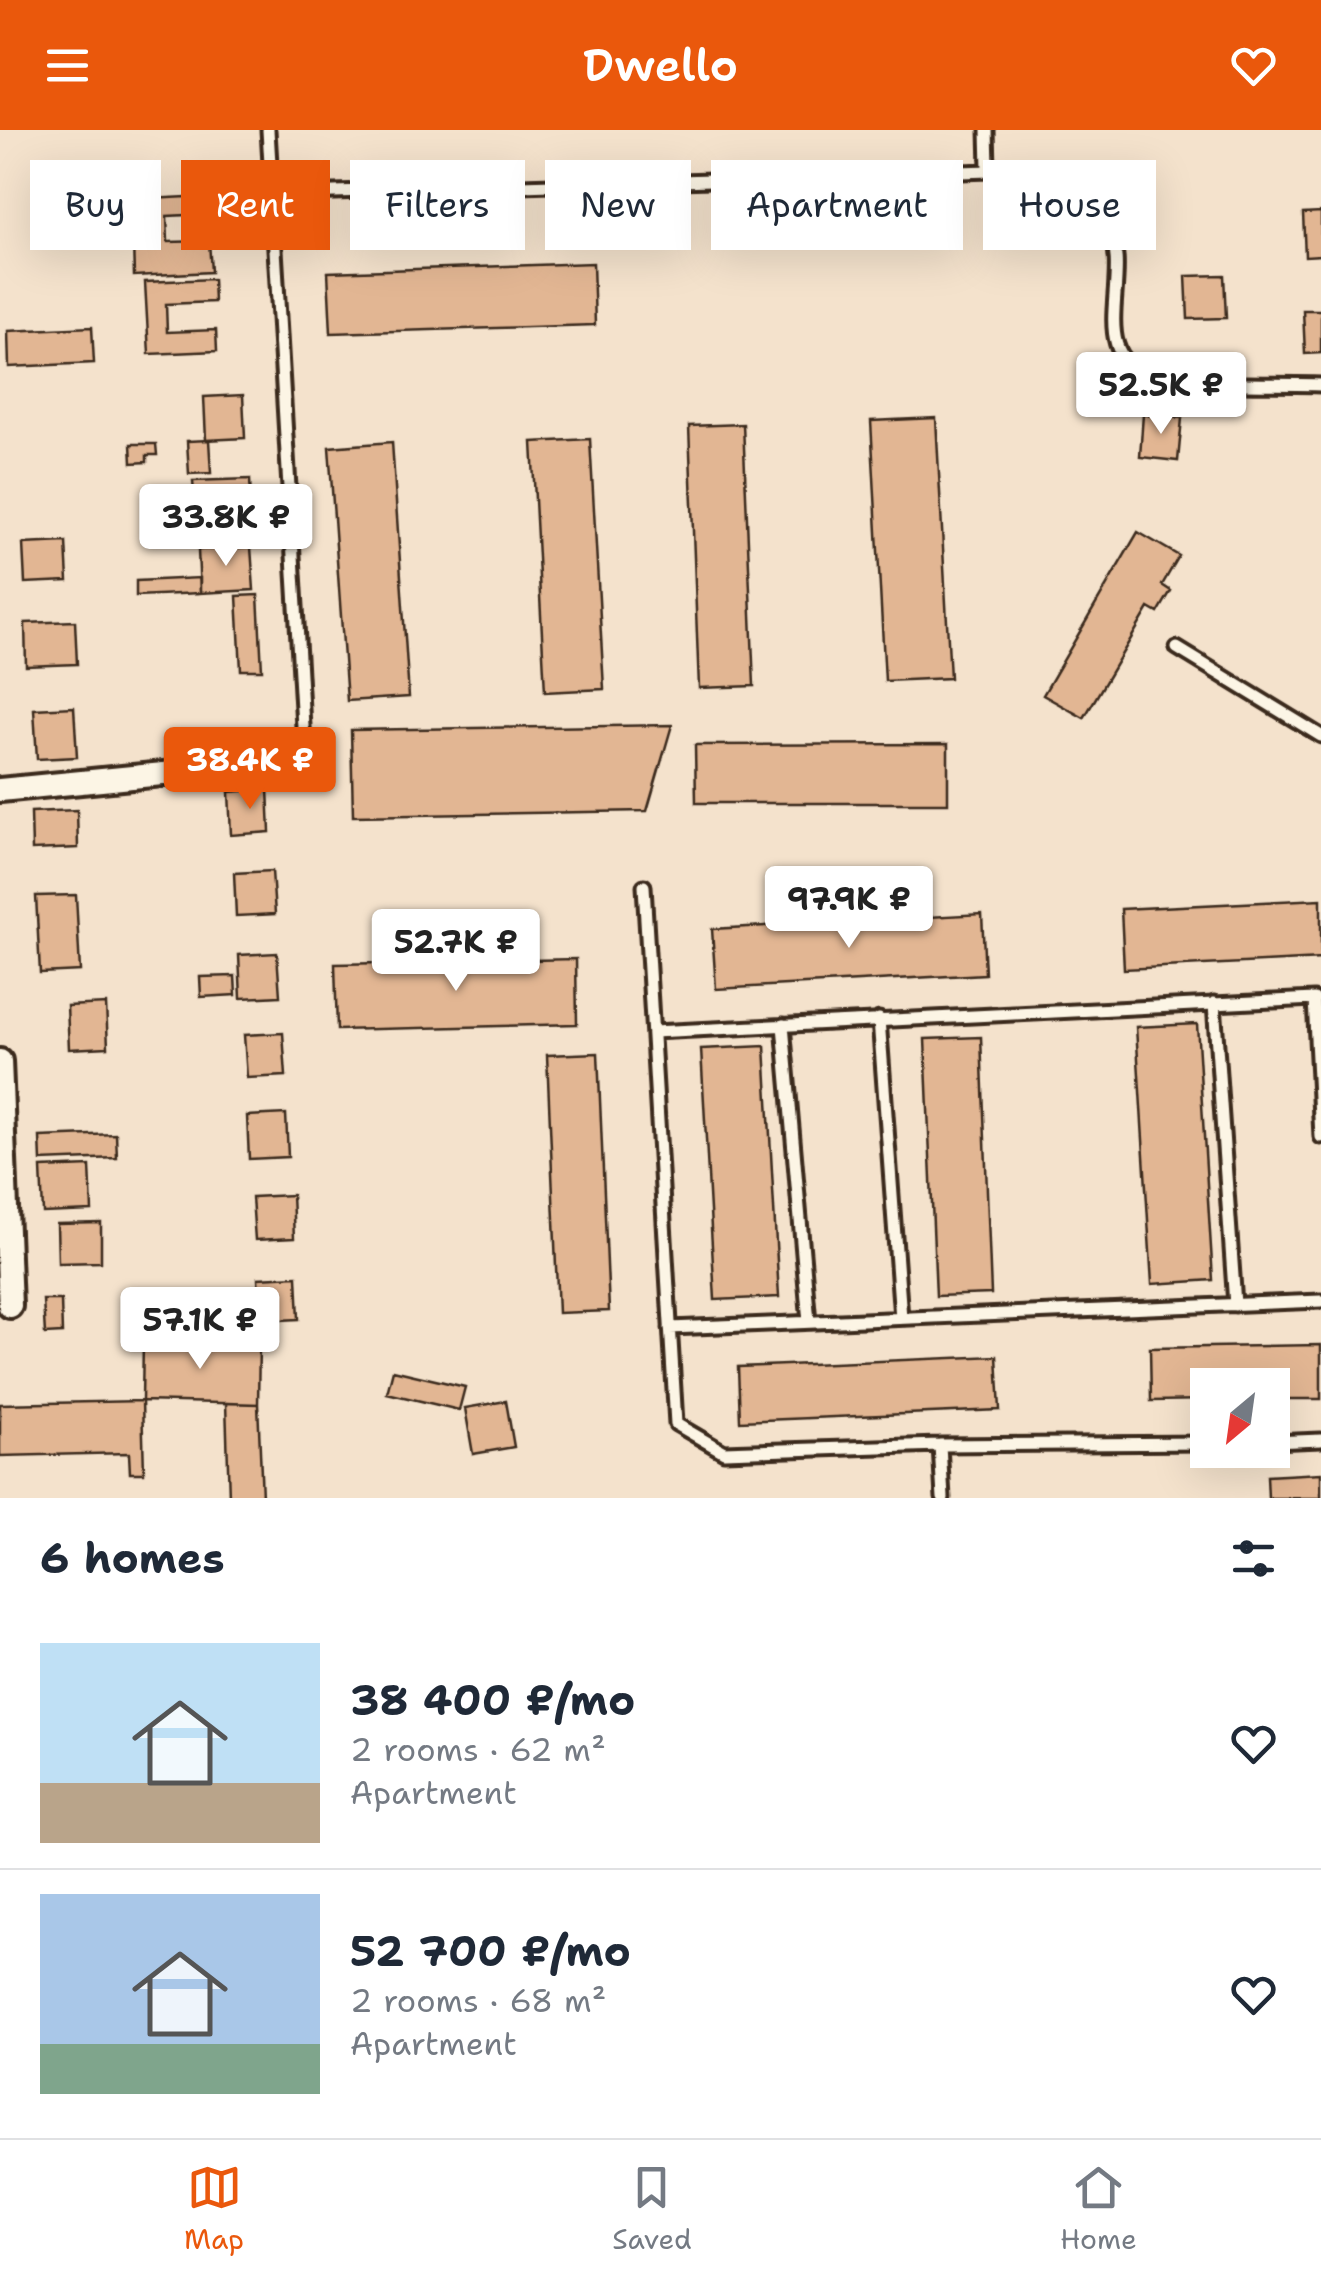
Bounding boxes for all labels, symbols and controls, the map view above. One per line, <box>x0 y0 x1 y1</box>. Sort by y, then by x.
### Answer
text: Dwello <box>583 35 738 95</box>
icon: menu <box>40 38 95 93</box>
icon: heart <box>1226 38 1281 93</box>
chip: Buy <box>30 160 161 250</box>
chip: Rent <box>181 160 330 250</box>
chip: Filters <box>350 160 525 250</box>
chip: New <box>545 160 691 250</box>
chip: Apartment <box>711 160 963 250</box>
chip: House <box>983 160 1156 250</box>
pin: 52.5K ₽ <box>1069 352 1253 437</box>
text: 52.5K ₽ <box>1098 363 1224 406</box>
pin: 33.8K ₽ <box>134 484 318 569</box>
text: 33.8K ₽ <box>161 495 291 538</box>
pin: 38.4K ₽ <box>158 727 342 812</box>
text: 38.4K ₽ <box>186 738 314 781</box>
pin: 97.9K ₽ <box>757 866 941 951</box>
text: 97.9K ₽ <box>787 877 911 920</box>
pin: 52.7K ₽ <box>364 909 548 994</box>
text: 52.7K ₽ <box>394 920 518 963</box>
pin: 57.1K ₽ <box>108 1287 292 1372</box>
text: 57.1K ₽ <box>142 1298 258 1341</box>
north arrow <box>1190 1368 1290 1468</box>
map controls <box>1190 1368 1290 1468</box>
text: 6 homes <box>40 1530 225 1586</box>
icon: filters <box>1226 1531 1281 1586</box>
text: 38 400 ₽/mo <box>350 1672 635 1728</box>
icon: home <box>120 1683 240 1803</box>
icon: heart <box>1226 1716 1281 1771</box>
text: 2 rooms · 62 m² <box>350 1728 606 1771</box>
text: Apartment <box>350 1771 517 1814</box>
text: 52 700 ₽/mo <box>350 1923 631 1979</box>
icon: home <box>120 1934 240 2054</box>
icon: heart <box>1226 1967 1281 2022</box>
text: 2 rooms · 68 m² <box>350 1979 606 2022</box>
text: Apartment <box>350 2022 517 2065</box>
tab: Map <box>184 2160 244 2258</box>
tab: Saved <box>612 2160 692 2258</box>
tab: Home <box>1060 2160 1137 2258</box>

